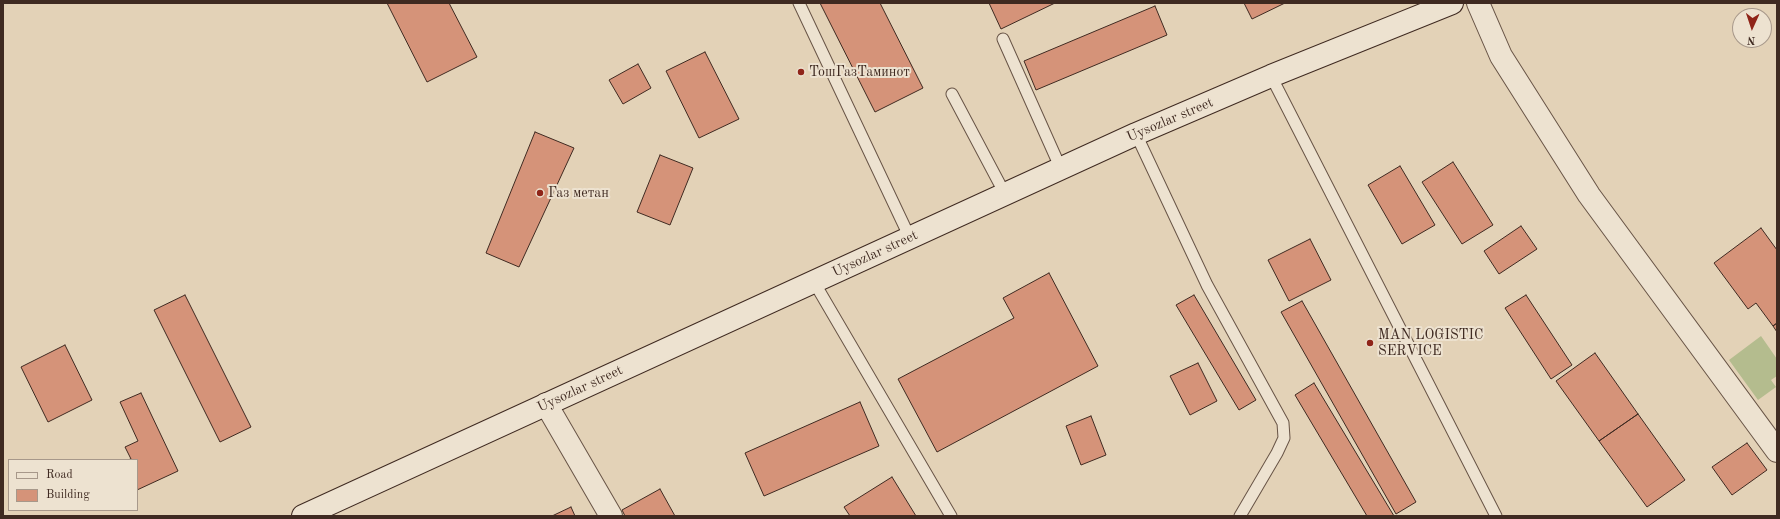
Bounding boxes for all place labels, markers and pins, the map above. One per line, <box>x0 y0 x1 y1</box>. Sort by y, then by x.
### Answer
place label: ТошГазТаминот <box>809 64 910 80</box>
marker: ТошГазТаминот <box>796 67 806 77</box>
place label: Газ метан <box>548 185 609 201</box>
marker: Газ метан <box>535 188 545 198</box>
place label: MAN LOGISTIC SERVICE <box>1378 327 1483 360</box>
marker: MAN LOGISTIC SERVICE <box>1365 338 1375 348</box>

